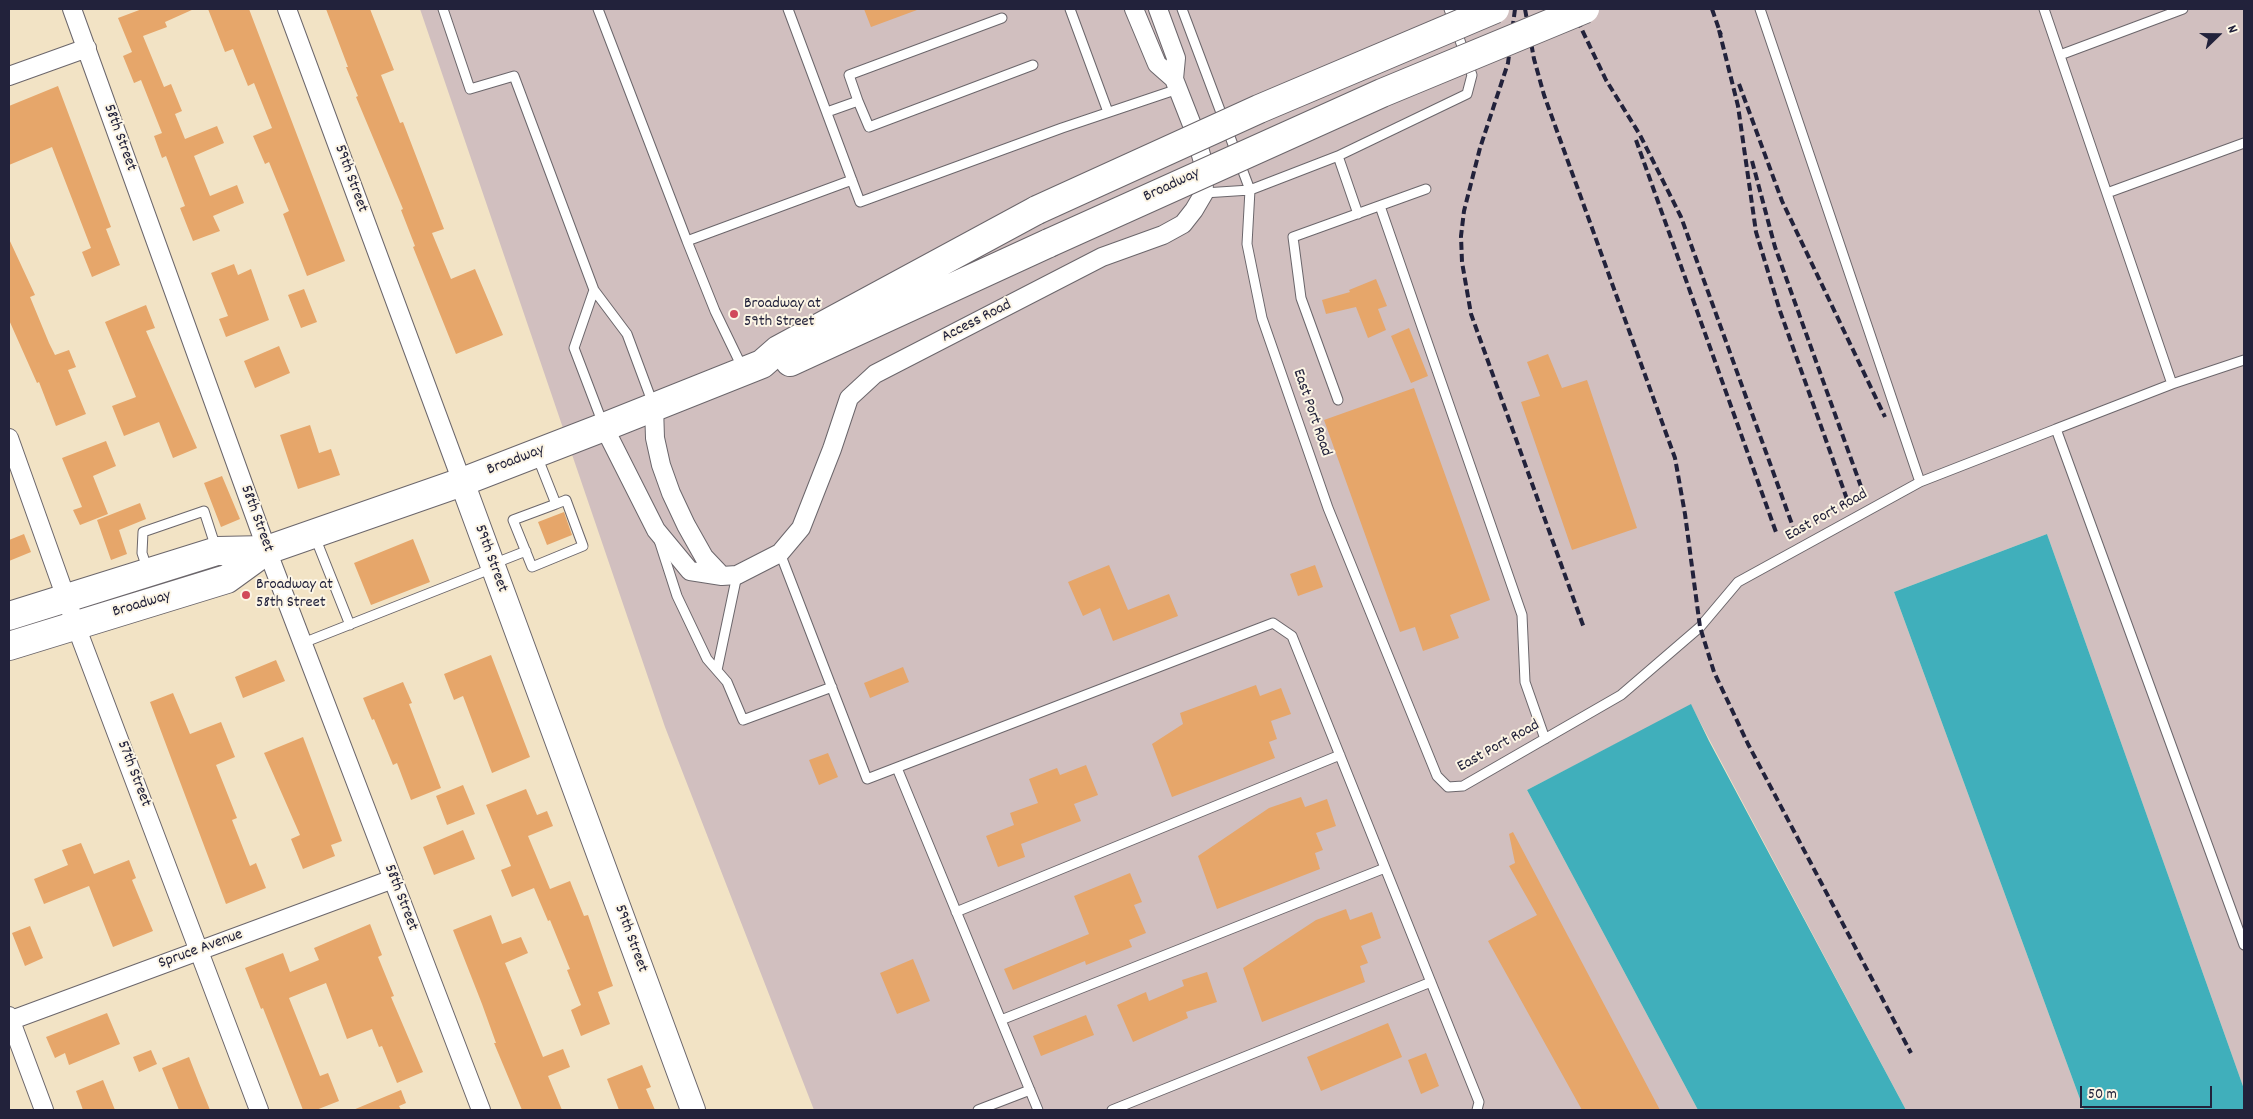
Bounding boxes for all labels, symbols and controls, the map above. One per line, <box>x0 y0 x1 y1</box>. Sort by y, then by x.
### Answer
north arrow <box>2193 10 2243 60</box>
text: N <box>2221 22 2242 36</box>
street label: 58th Street <box>98 102 140 174</box>
street label: 59th Street <box>329 143 371 215</box>
street label: Broadway <box>1141 165 1203 207</box>
place label: Broadway at 59th Street <box>744 295 821 333</box>
street label: Access Road <box>939 296 1015 348</box>
marker: Broadway at 59th Street <box>728 308 740 320</box>
street label: East Port Road <box>1287 367 1335 459</box>
street label: Broadway <box>485 441 547 481</box>
street label: 58th Street <box>235 483 277 555</box>
street label: East Port Road <box>1783 486 1871 546</box>
street label: 59th Street <box>469 523 511 595</box>
place label: Broadway at 58th Street <box>256 576 333 614</box>
street label: Broadway <box>111 587 173 623</box>
marker: Broadway at 58th Street <box>240 589 252 601</box>
street label: East Port Road <box>1455 717 1543 777</box>
street label: 57th Street <box>112 738 154 810</box>
street label: 58th Street <box>379 862 421 934</box>
street label: 59th Street <box>609 903 651 975</box>
street label: Spruce Avenue <box>156 926 246 974</box>
scale bar <box>2083 1076 2216 1108</box>
text: 50 m <box>2088 1084 2117 1106</box>

